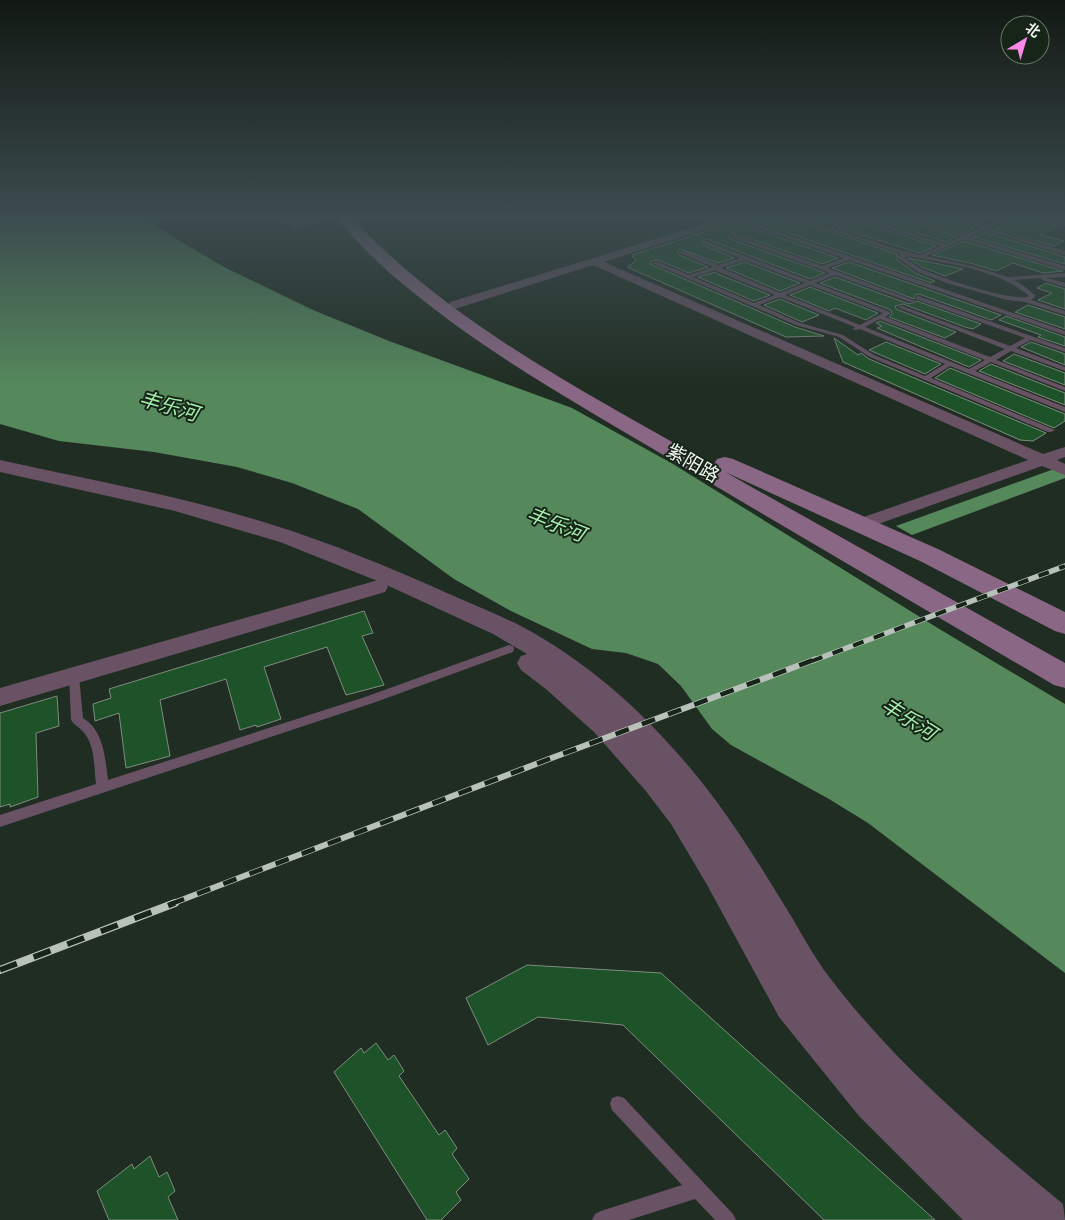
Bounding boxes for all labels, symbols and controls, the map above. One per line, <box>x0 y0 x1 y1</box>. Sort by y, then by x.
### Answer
north arrow <box>1000 15 1050 65</box>
text: 北 <box>1022 19 1043 41</box>
water label: 丰乐河 <box>137 386 205 427</box>
street label: 紫阳路 <box>663 439 723 487</box>
water label: 丰乐河 <box>524 502 592 548</box>
water label: 丰乐河 <box>877 693 944 748</box>

